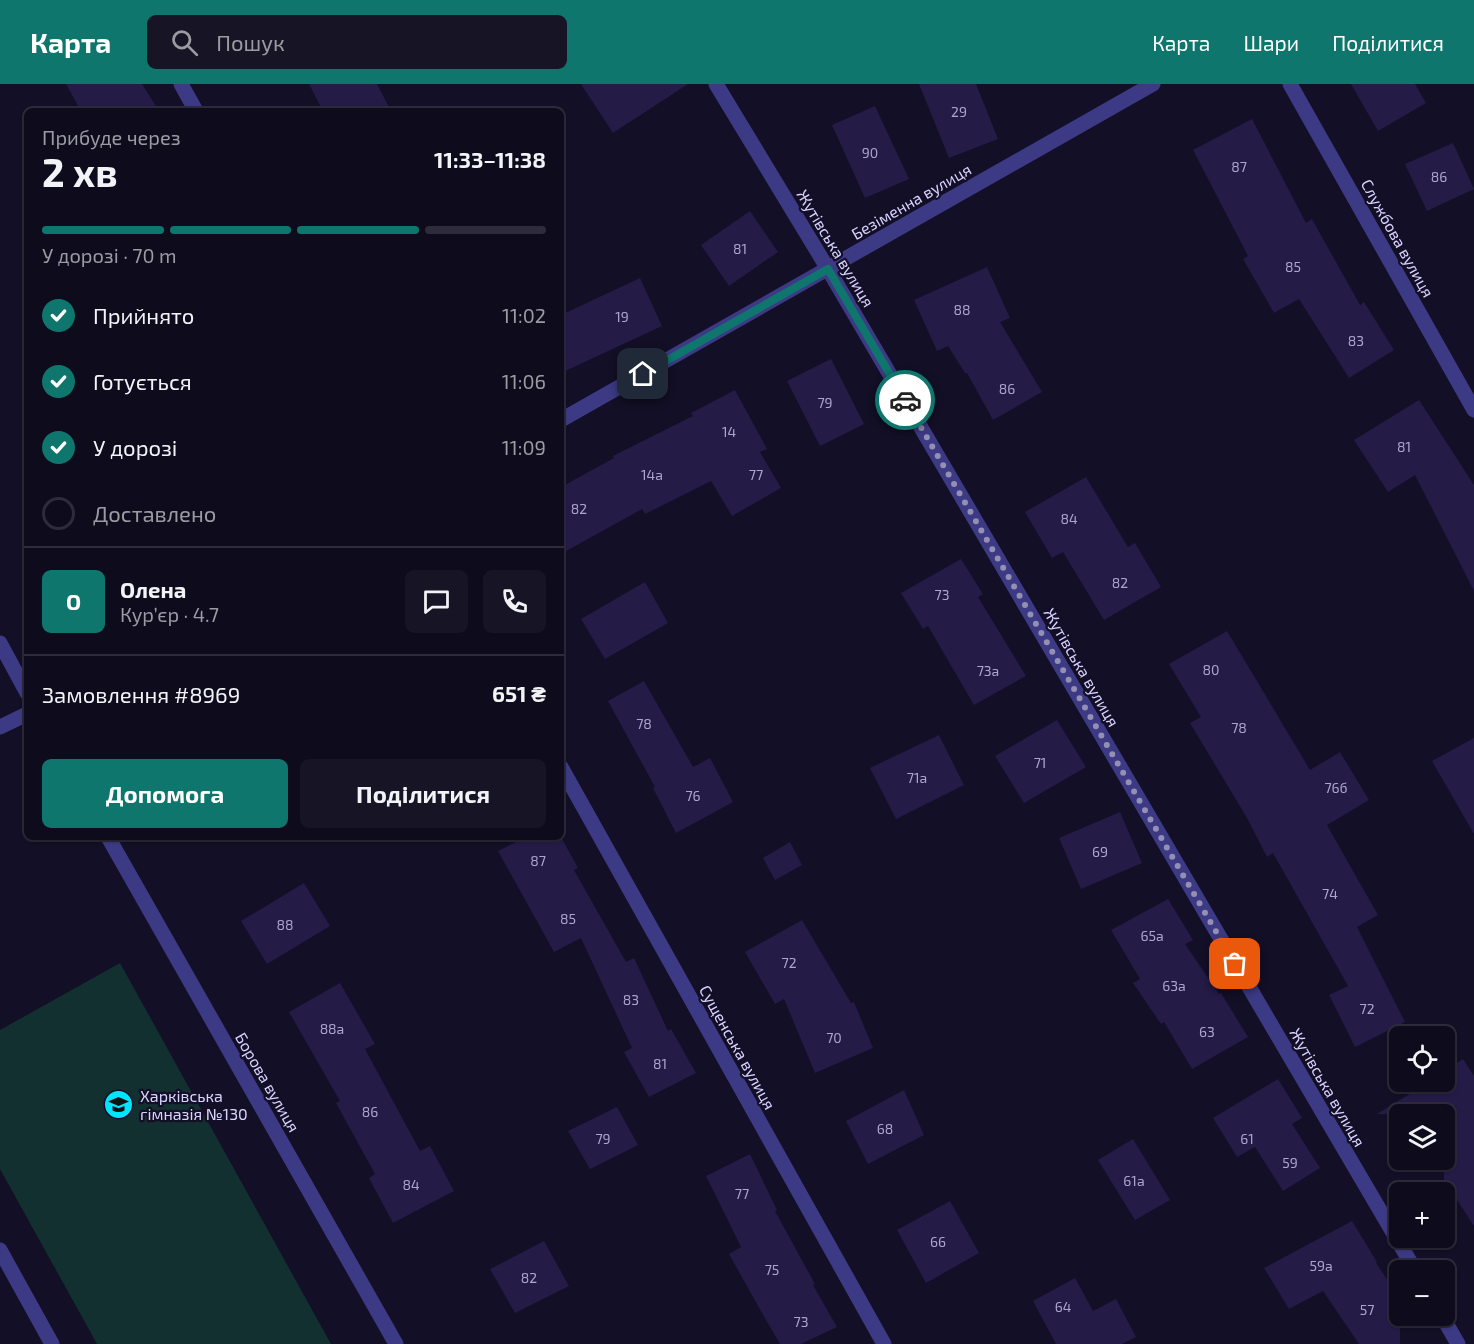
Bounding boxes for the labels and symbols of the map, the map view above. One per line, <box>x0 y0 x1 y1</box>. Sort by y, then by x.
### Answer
house number: 29 <box>951 103 967 120</box>
house number: 90 <box>862 144 878 161</box>
house number: 87 <box>1231 158 1247 175</box>
street label: Безіменна вулиця <box>848 159 975 244</box>
house number: 86 <box>1431 168 1447 185</box>
street label: Службова вулиця <box>1357 176 1438 301</box>
street label: Жутівська вулиця <box>793 186 879 311</box>
house number: 81 <box>733 240 747 257</box>
house number: 85 <box>1285 258 1301 275</box>
house number: 88 <box>954 301 971 318</box>
house number: 19 <box>615 308 629 325</box>
house number: 83 <box>1348 332 1364 349</box>
pin <box>617 348 668 399</box>
courier <box>875 370 935 430</box>
house number: 86 <box>999 380 1015 397</box>
house number: 79 <box>817 394 833 411</box>
house number: 14 <box>722 423 736 440</box>
house number: 81 <box>1397 438 1411 455</box>
house number: 14а <box>641 466 663 483</box>
house number: 77 <box>749 466 763 483</box>
house number: 82 <box>571 500 587 517</box>
house number: 84 <box>1060 510 1078 527</box>
house number: 82 <box>1112 574 1128 591</box>
house number: 73 <box>935 586 949 603</box>
street label: Жутівська вулиця <box>1039 604 1124 730</box>
house number: 80 <box>1203 661 1219 678</box>
house number: 73а <box>977 662 999 679</box>
house number: 78 <box>636 715 652 732</box>
house number: 78 <box>1231 719 1247 736</box>
house number: 71 <box>1034 754 1046 771</box>
house number: 71а <box>907 769 927 786</box>
house number: 76б <box>1324 779 1348 796</box>
house number: 76 <box>685 787 701 804</box>
house number: 69 <box>1092 843 1108 860</box>
house number: 87 <box>530 852 546 869</box>
house number: 74 <box>1322 885 1338 902</box>
house number: 85 <box>560 910 576 927</box>
house number: 88 <box>277 916 294 933</box>
house number: 65а <box>1140 927 1164 944</box>
pin <box>1209 938 1260 989</box>
house number: 72 <box>781 954 797 971</box>
house number: 63а <box>1162 977 1186 994</box>
street label: Сущенська вулиця <box>695 982 780 1113</box>
house number: 83 <box>623 991 639 1008</box>
house number: 72 <box>1359 1000 1375 1017</box>
house number: 88а <box>320 1020 344 1037</box>
house number: 63 <box>1199 1023 1215 1040</box>
street label: Жутівська вулиця <box>1285 1024 1370 1150</box>
street label: Борова вулиця <box>231 1029 304 1136</box>
house number: 70 <box>826 1029 842 1046</box>
house number: 81 <box>653 1055 667 1072</box>
place label: Харківська гімназія №130 <box>140 1086 248 1123</box>
school or university icon: Харківська гімназія №130 <box>103 1088 135 1120</box>
house number: 86 <box>362 1103 378 1120</box>
house number: 68 <box>877 1120 893 1137</box>
house number: 79 <box>595 1130 611 1147</box>
house number: 61 <box>1240 1130 1254 1147</box>
house number: 59 <box>1282 1154 1298 1171</box>
house number: 61а <box>1123 1172 1145 1189</box>
house number: 84 <box>402 1176 420 1193</box>
house number: 77 <box>735 1185 749 1202</box>
house number: 66 <box>930 1233 946 1250</box>
house number: 59а <box>1309 1257 1333 1274</box>
house number: 75 <box>765 1261 779 1278</box>
house number: 82 <box>521 1269 537 1286</box>
house number: 64 <box>1055 1298 1071 1315</box>
house number: 57 <box>1360 1301 1374 1318</box>
house number: 73 <box>794 1313 808 1330</box>

